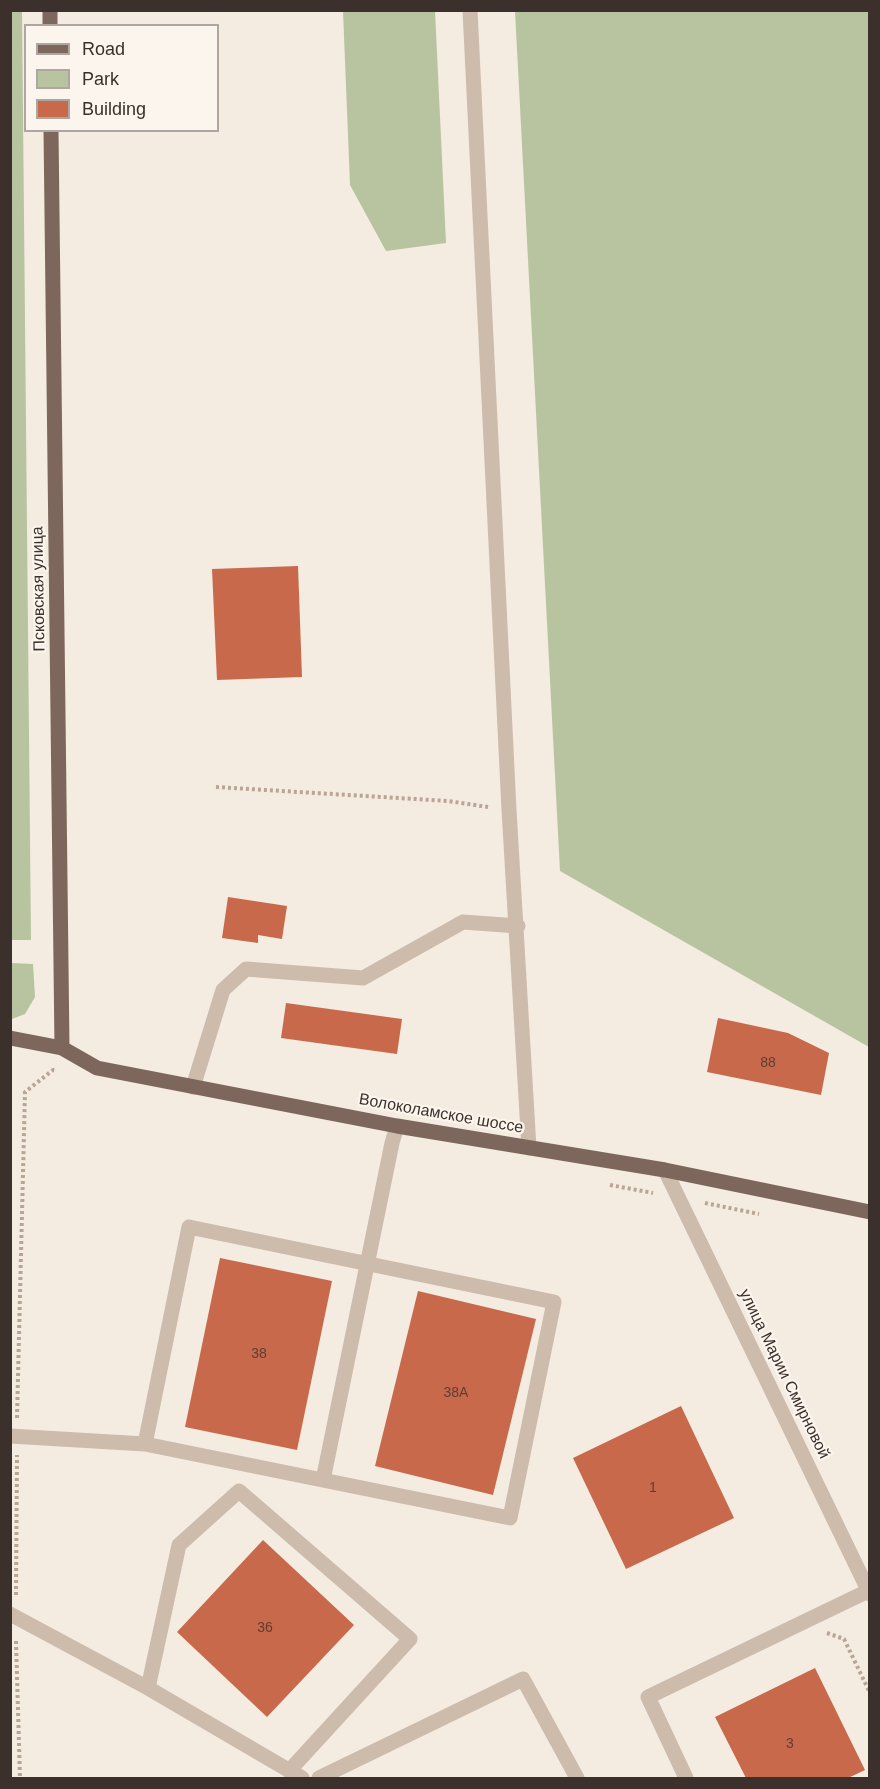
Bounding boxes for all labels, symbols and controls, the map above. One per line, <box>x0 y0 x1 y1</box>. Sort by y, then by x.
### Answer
legend <box>24 24 219 132</box>
text: Road <box>82 39 125 59</box>
text: Park <box>82 69 119 89</box>
text: Building <box>82 99 146 119</box>
street label: Псковская улица <box>28 526 50 652</box>
house number: 88 <box>760 1055 776 1071</box>
street label: Волоколамское шоссе <box>357 1090 525 1138</box>
street label: улица Марии Смирновой <box>735 1286 833 1462</box>
house number: 38 <box>251 1346 267 1362</box>
house number: 38А <box>444 1385 468 1401</box>
house number: 1 <box>649 1480 657 1496</box>
house number: 36 <box>257 1620 273 1636</box>
house number: 3 <box>786 1736 794 1752</box>

